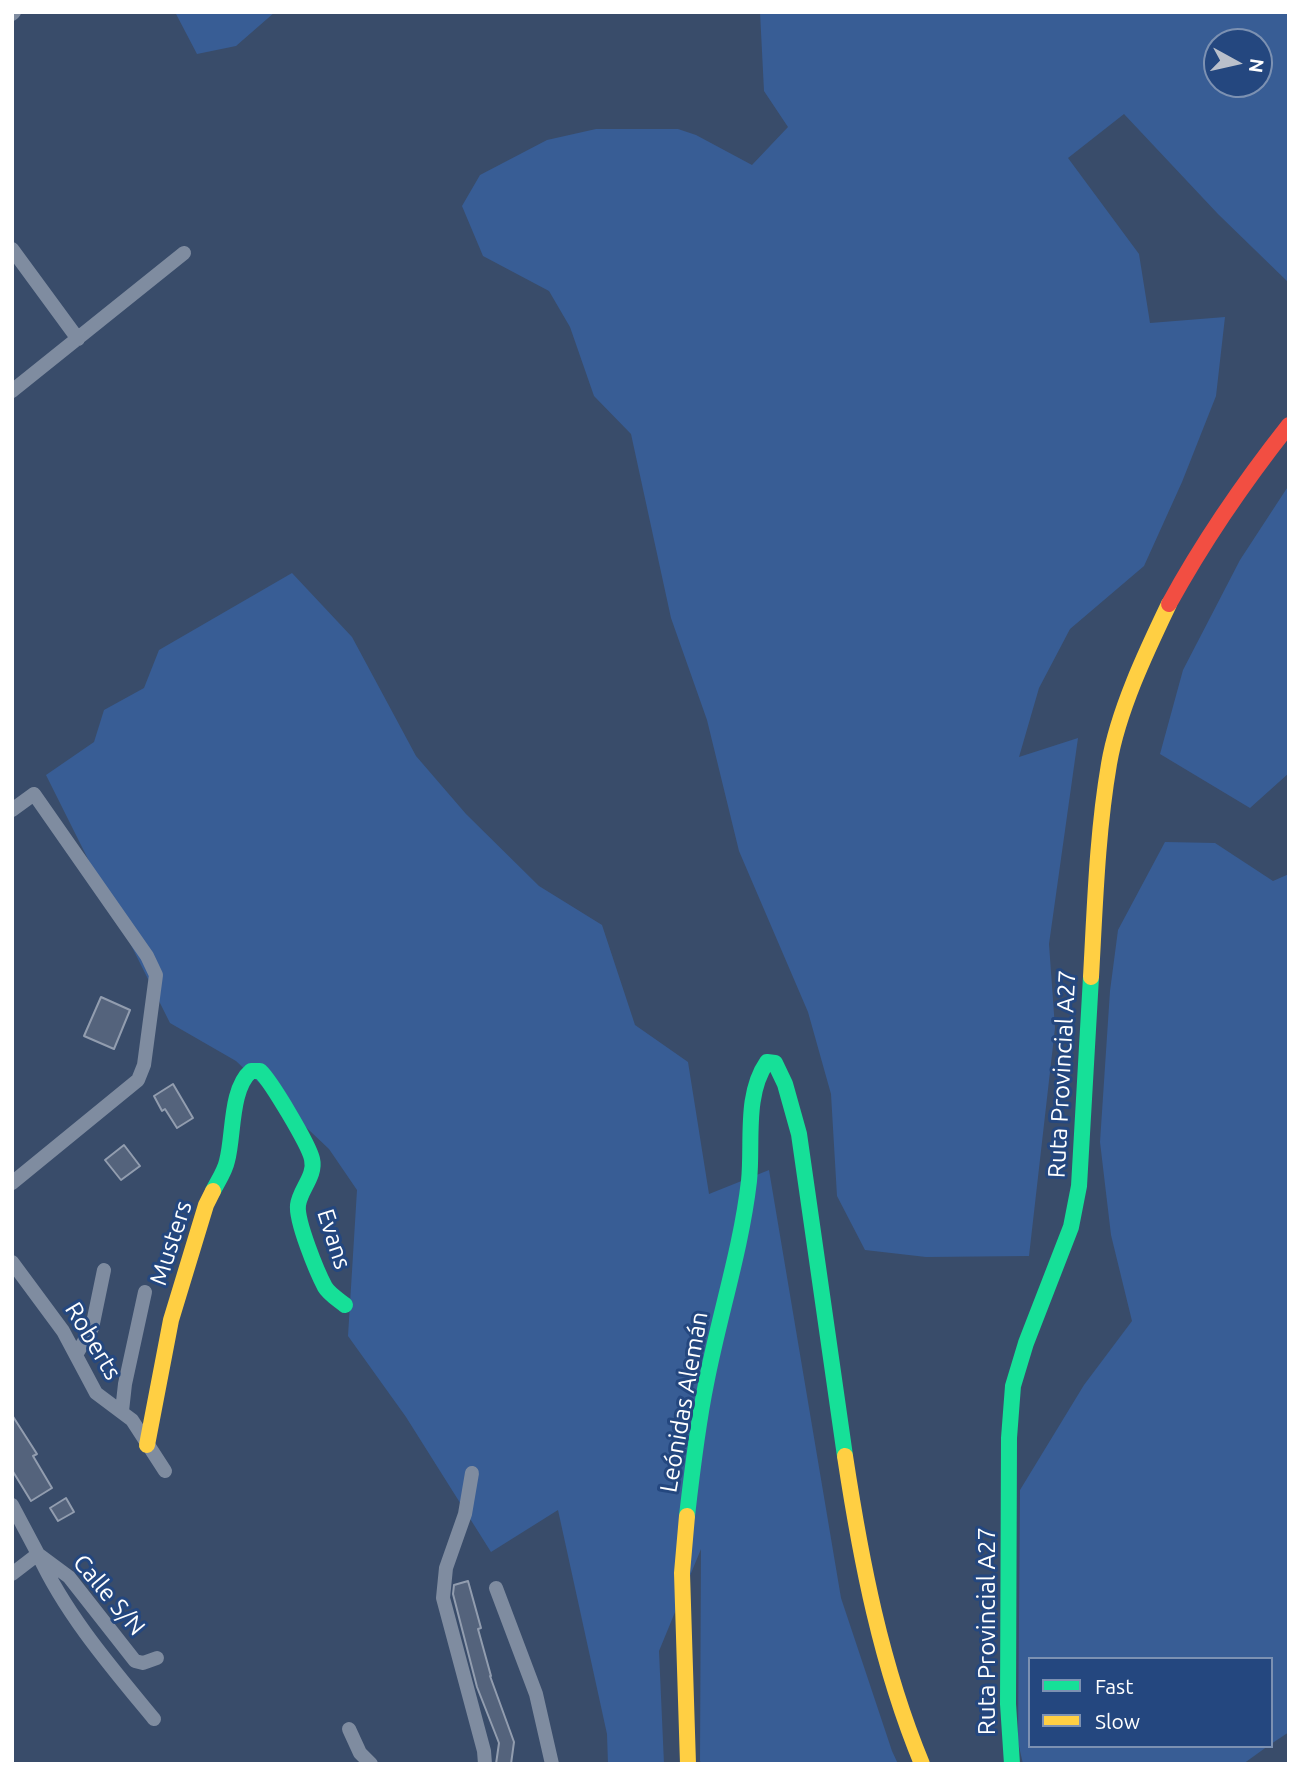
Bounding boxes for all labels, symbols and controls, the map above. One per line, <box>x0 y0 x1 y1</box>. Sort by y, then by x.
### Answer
north arrow <box>1203 28 1273 98</box>
text: N <box>1245 57 1269 74</box>
street label: Ruta Provincial A27 <box>1042 969 1082 1179</box>
street label: Musters <box>144 1197 198 1289</box>
street label: Evans <box>311 1205 357 1273</box>
street label: Roberts <box>59 1297 127 1385</box>
street label: Leónidas Alemán <box>654 1309 714 1495</box>
street label: Ruta Provincial A27 <box>973 1527 1001 1735</box>
street label: Calle S/N <box>67 1549 151 1641</box>
legend <box>1028 1657 1273 1748</box>
text: Fast <box>1095 1674 1133 1698</box>
text: Slow <box>1095 1709 1140 1733</box>

